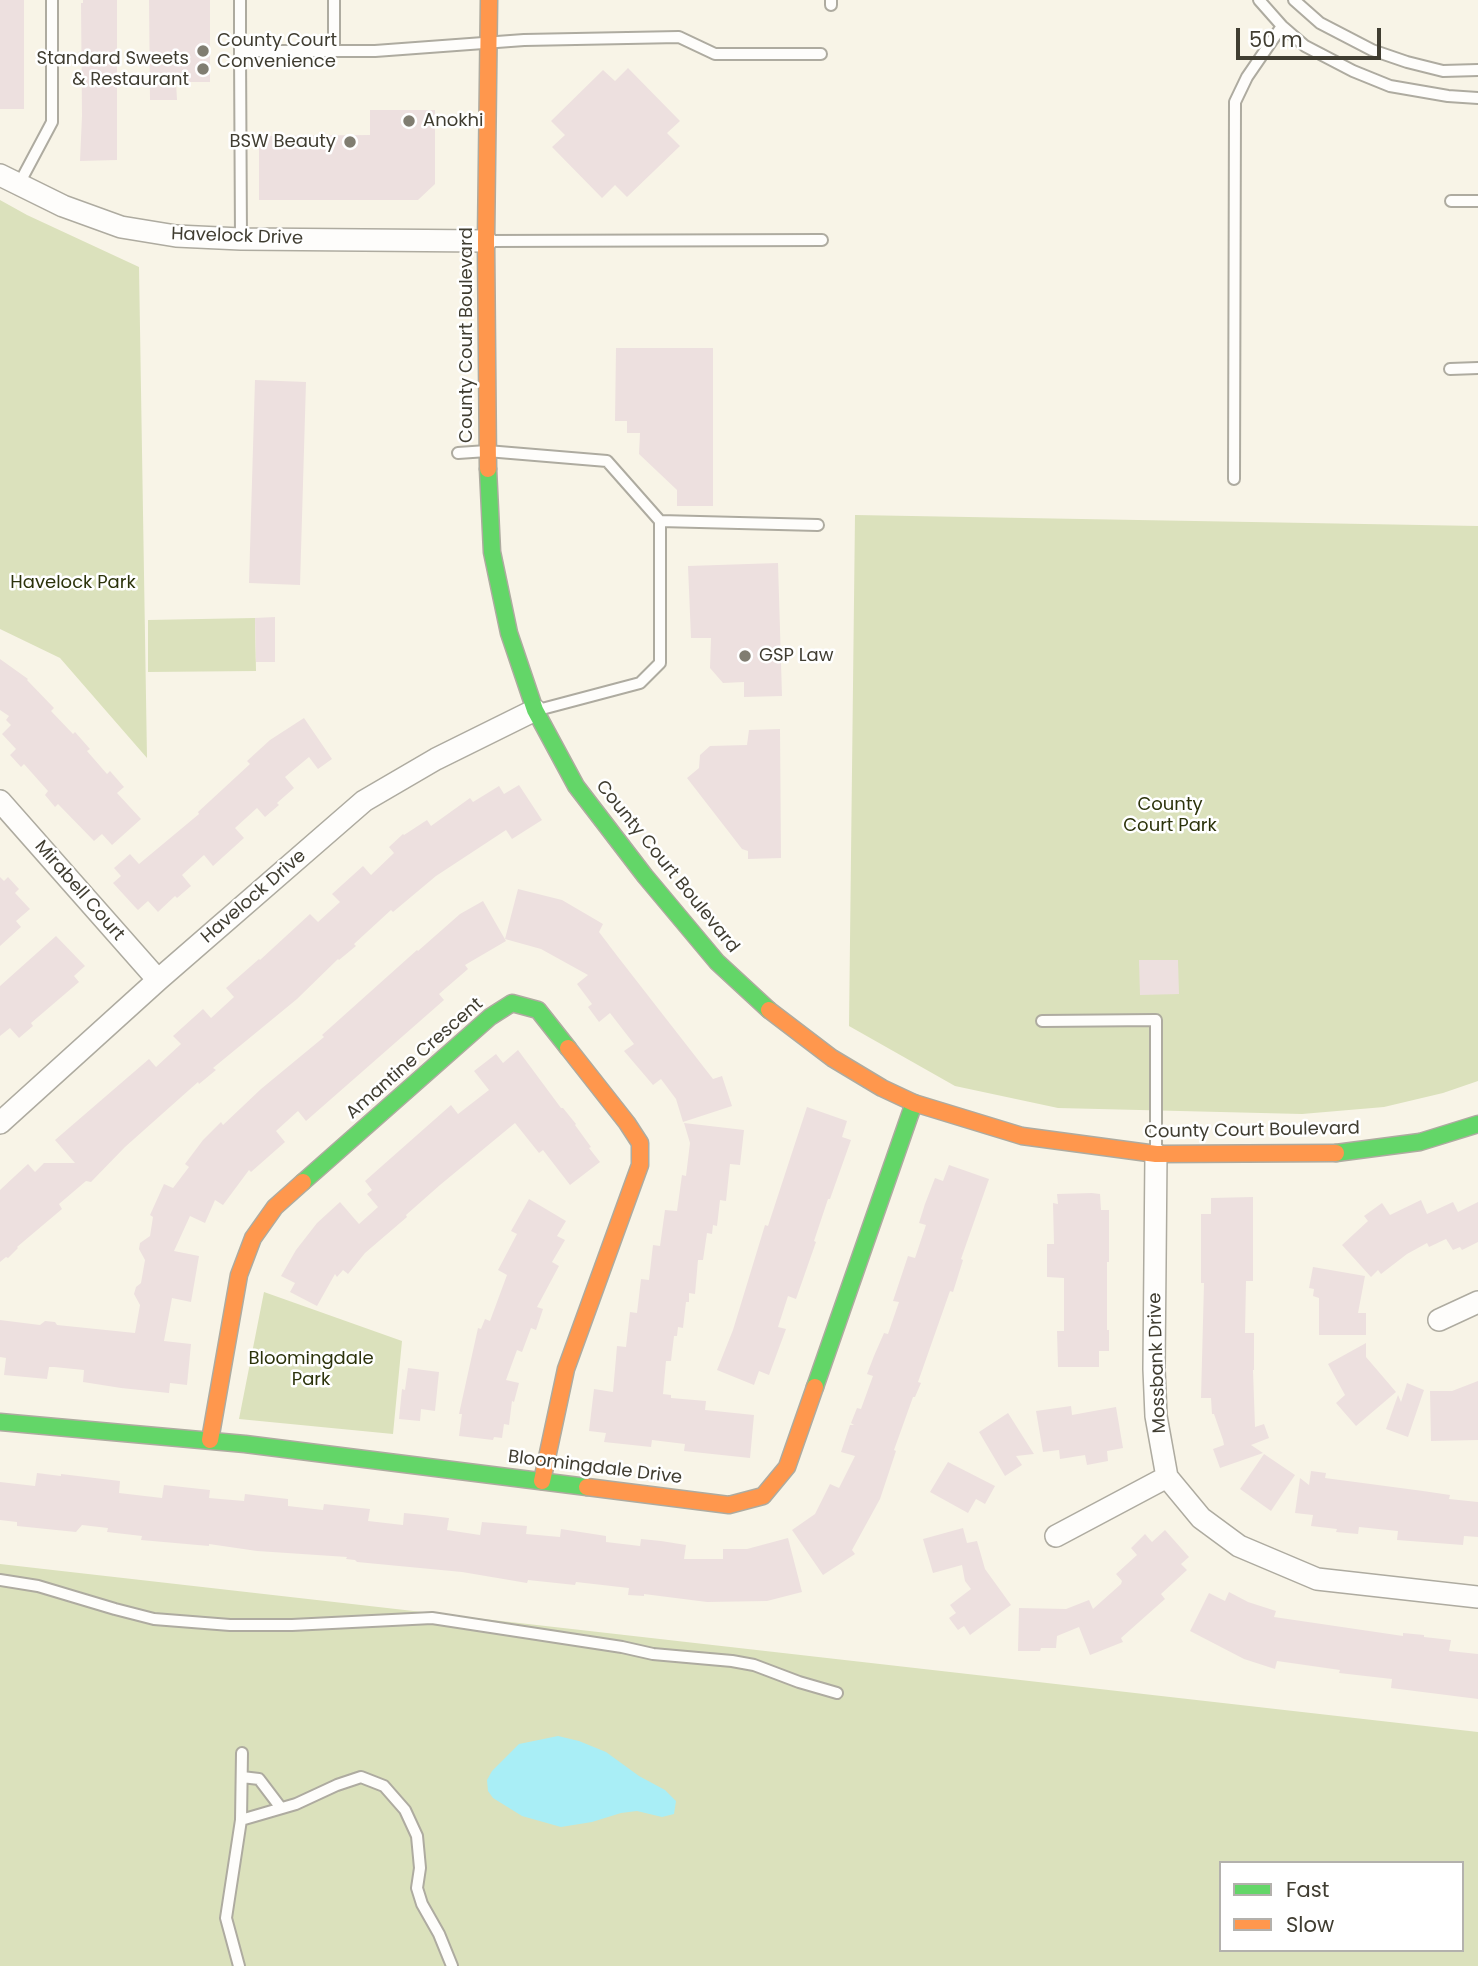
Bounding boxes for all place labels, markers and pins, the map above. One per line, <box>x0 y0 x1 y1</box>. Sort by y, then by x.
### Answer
place label: County Court Convenience <box>217 30 337 72</box>
marker: County Court Convenience <box>195 43 211 59</box>
place label: Standard Sweets & Restaurant <box>37 48 189 90</box>
marker: Standard Sweets & Restaurant <box>195 61 211 77</box>
place label: Anokhi <box>423 110 483 132</box>
marker: Anokhi <box>401 113 417 129</box>
place label: BSW Beauty <box>229 131 336 153</box>
marker: BSW Beauty <box>342 134 358 150</box>
place label: GSP Law <box>759 645 834 667</box>
marker: GSP Law <box>737 648 753 664</box>

